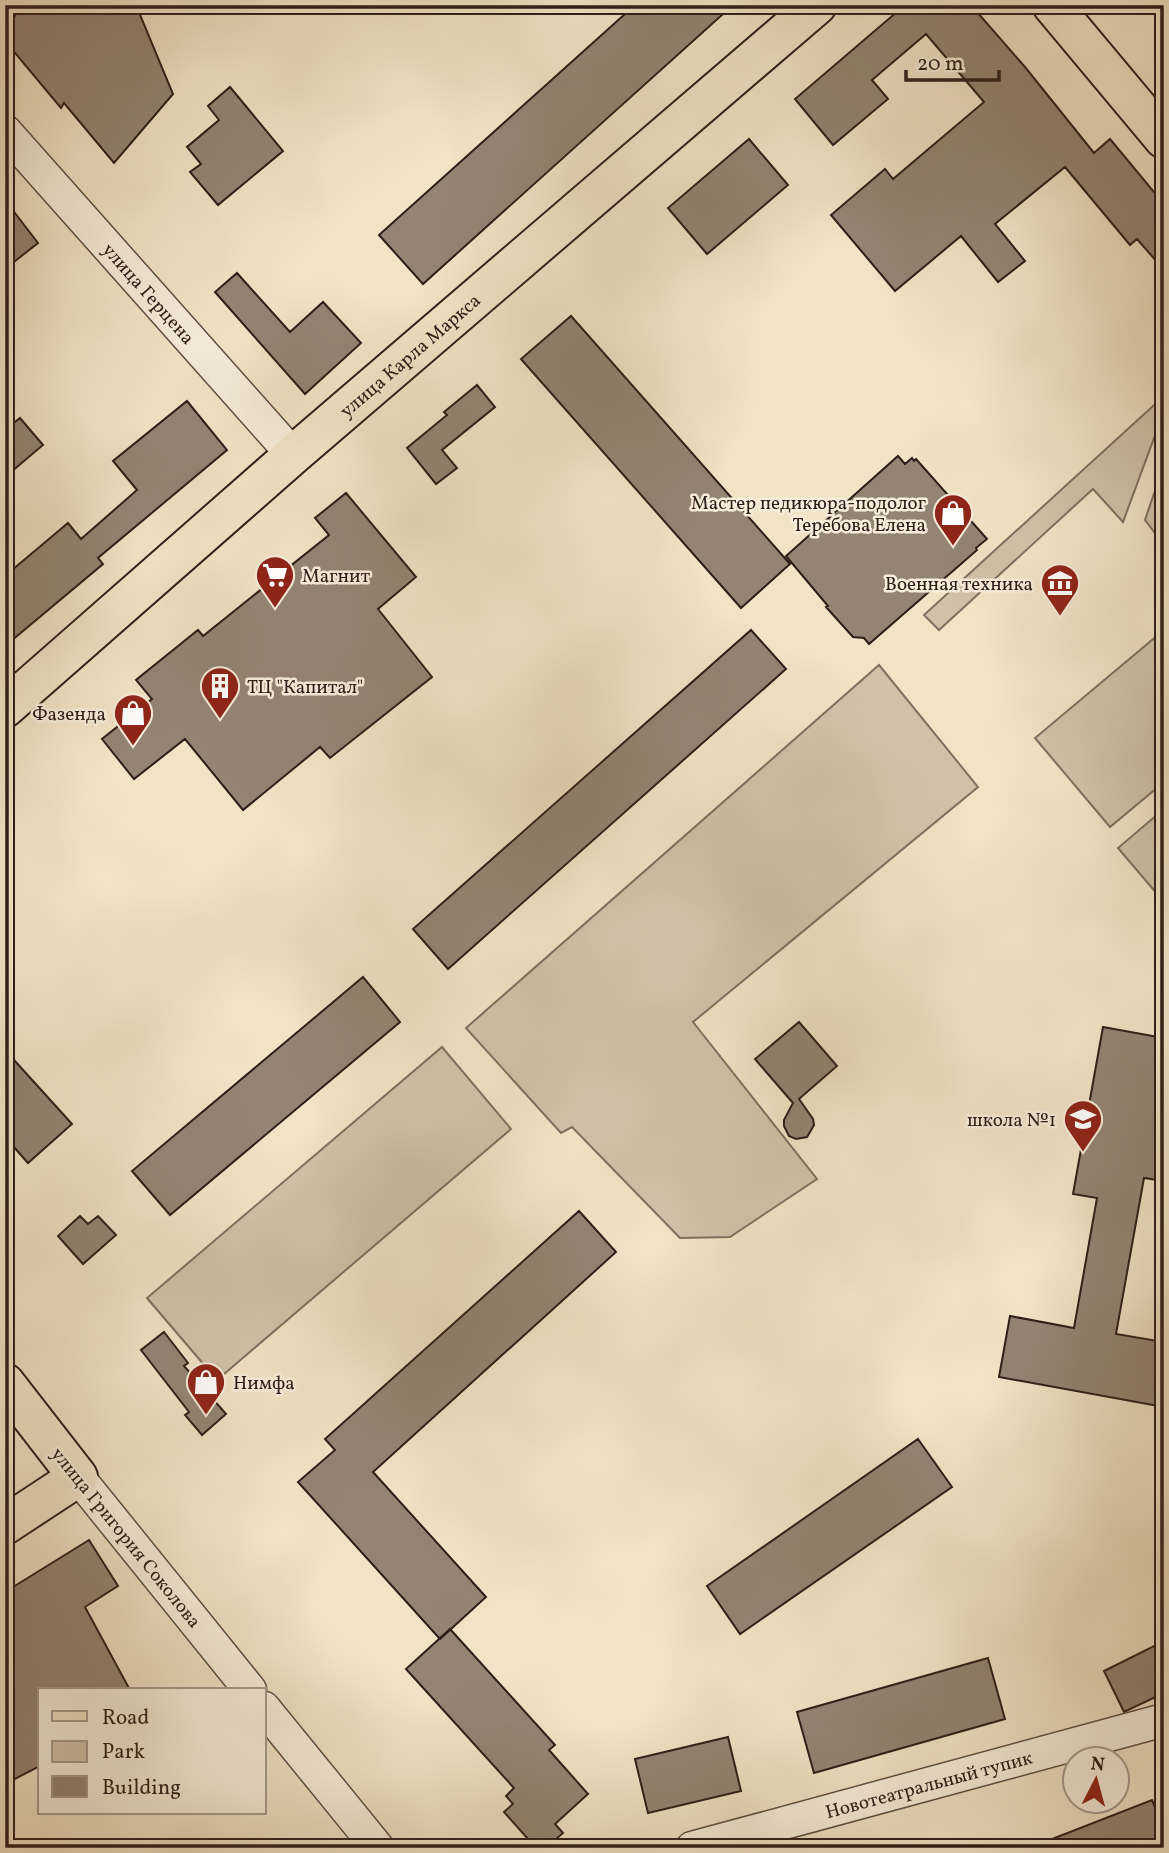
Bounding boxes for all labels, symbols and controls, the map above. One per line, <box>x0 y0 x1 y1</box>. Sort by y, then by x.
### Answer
scale bar <box>906 38 999 82</box>
text: 20 m <box>917 50 963 79</box>
street label: улица Герцена <box>95 238 200 351</box>
street label: улица Карла Маркса <box>335 288 487 424</box>
place label: Мастер педикюра-подолог Теребова Елена <box>691 491 927 539</box>
shop icon: Мастер педикюра-подолог Теребова Елена <box>932 492 974 547</box>
supermarket icon: Магнит <box>254 554 296 609</box>
museum icon: Военная техника <box>1039 562 1081 617</box>
place label: Магнит <box>302 564 370 590</box>
place label: Военная техника <box>885 572 1033 598</box>
building icon: ТЦ "Капитал" <box>199 665 241 720</box>
place label: ТЦ "Капитал" <box>247 675 363 701</box>
shop icon: Фазенда <box>112 692 154 747</box>
place label: Фазенда <box>32 702 106 728</box>
school or university icon: школа №1 <box>1062 1098 1104 1153</box>
place label: школа №1 <box>967 1108 1056 1134</box>
shop icon: Нимфа <box>185 1361 227 1416</box>
place label: Нимфа <box>233 1371 295 1397</box>
street label: улица Григория Соколова <box>44 1442 206 1634</box>
legend <box>38 1688 266 1814</box>
text: Road <box>102 1704 149 1733</box>
text: Park <box>102 1738 145 1767</box>
north arrow <box>1060 1744 1130 1814</box>
street label: Новотеатральный тупик <box>823 1745 1035 1826</box>
text: N <box>1089 1751 1106 1779</box>
text: Building <box>102 1774 181 1803</box>

